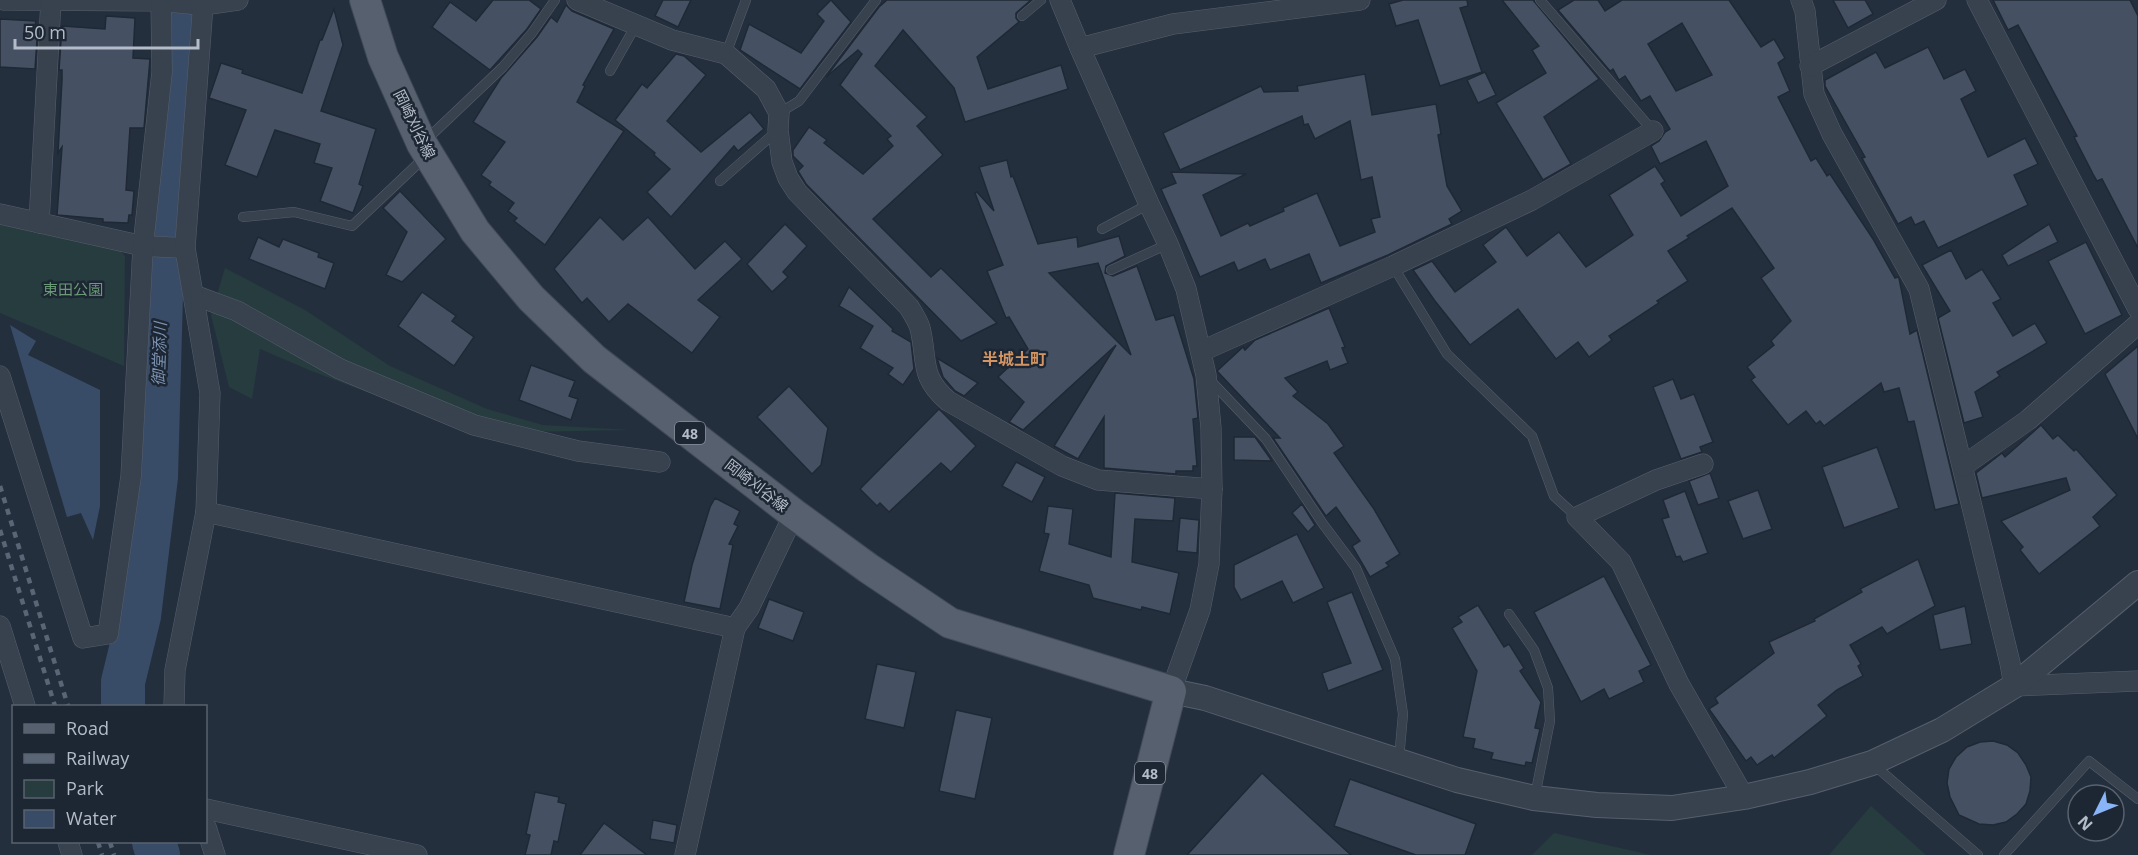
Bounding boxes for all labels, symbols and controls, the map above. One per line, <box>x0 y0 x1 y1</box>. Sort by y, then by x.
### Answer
scale bar <box>15 12 198 50</box>
text: 50 m <box>24 20 66 44</box>
street label: 岡崎刈谷線 <box>390 86 440 162</box>
park label: 東田公園 <box>43 279 103 299</box>
water label: 御堂添川 <box>147 320 171 386</box>
district label: 半城土町 <box>982 348 1046 370</box>
road number: 48 <box>675 422 705 444</box>
street label: 岡崎刈谷線 <box>721 454 793 516</box>
legend <box>12 705 207 843</box>
text: Road <box>66 716 109 740</box>
text: Railway <box>66 746 130 770</box>
road number: 48 <box>1135 762 1165 784</box>
text: Park <box>66 776 104 800</box>
north arrow <box>2066 783 2126 843</box>
text: Water <box>66 806 117 830</box>
text: N <box>2073 811 2098 835</box>

